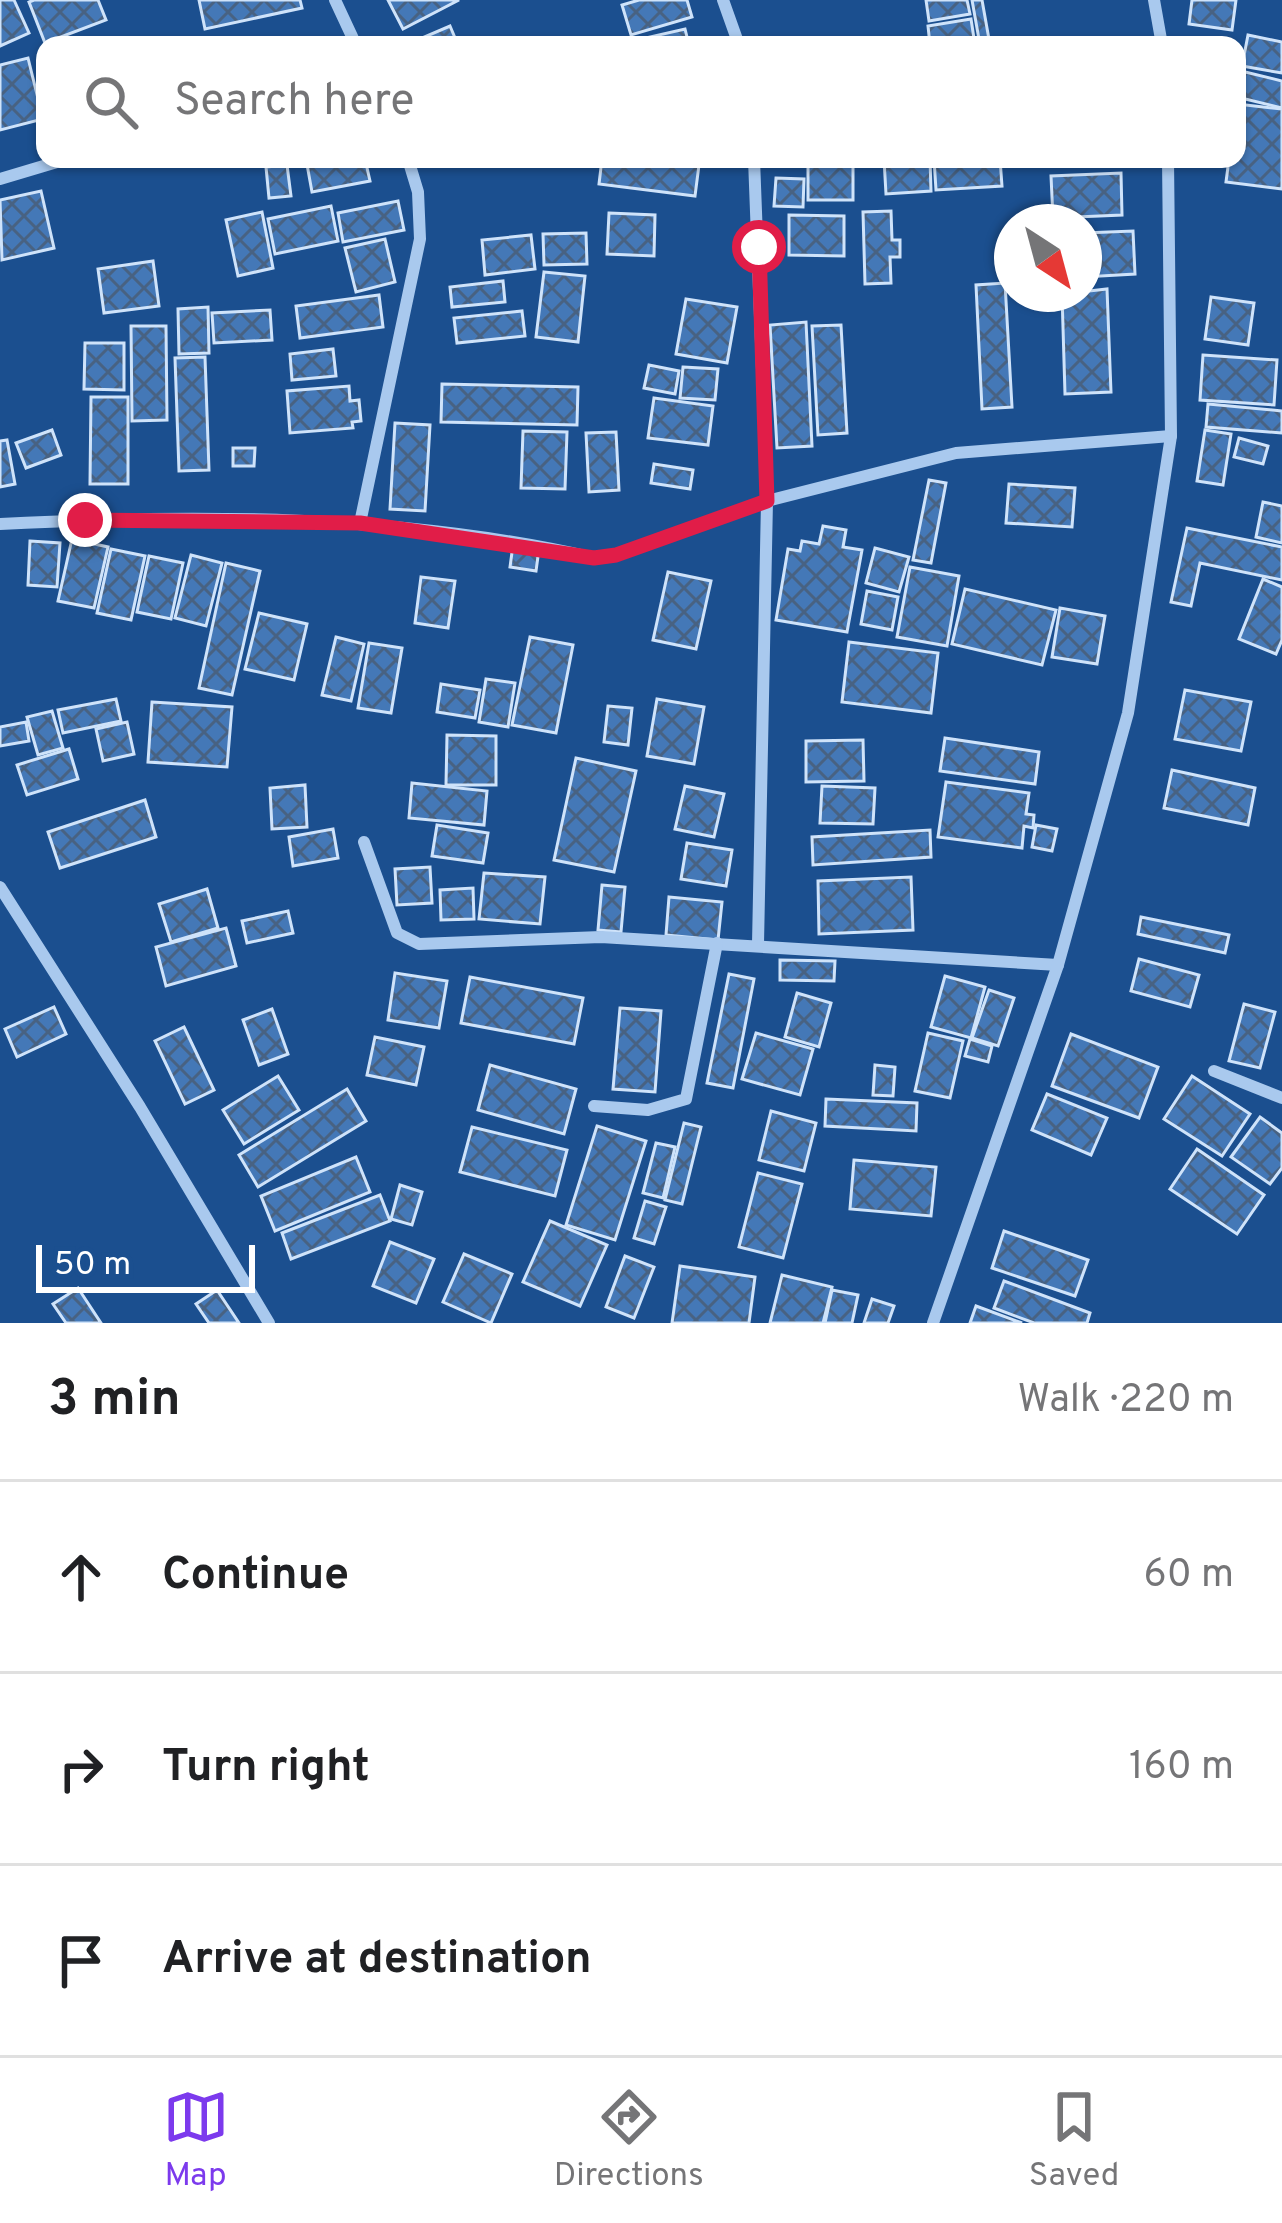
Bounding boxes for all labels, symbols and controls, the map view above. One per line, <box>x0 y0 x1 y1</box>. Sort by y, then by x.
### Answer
search box <box>36 36 1246 168</box>
icon: search <box>78 69 144 135</box>
text: Search here <box>174 74 414 131</box>
north arrow <box>994 204 1102 312</box>
route start <box>732 220 786 274</box>
route end <box>58 493 112 547</box>
scale bar <box>36 1239 255 1292</box>
text: 50 m <box>54 1245 131 1287</box>
text: 3 min <box>48 1369 181 1434</box>
text: Walk · 220 m <box>1017 1377 1234 1426</box>
icon: ahead <box>48 1544 114 1610</box>
text: Continue <box>162 1548 349 1605</box>
text: 60 m <box>1143 1552 1234 1601</box>
icon: right <box>48 1736 114 1802</box>
text: Turn right <box>162 1740 370 1797</box>
text: 160 m <box>1129 1744 1234 1793</box>
icon: arrive <box>48 1928 114 1994</box>
text: Arrive at destination <box>162 1932 592 1989</box>
tab: Map <box>163 2084 229 2198</box>
tab: Directions <box>554 2084 704 2198</box>
tab: Saved <box>1029 2084 1119 2198</box>

